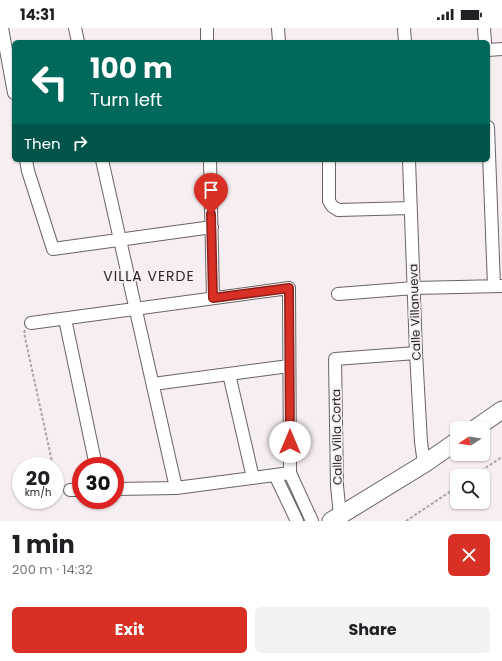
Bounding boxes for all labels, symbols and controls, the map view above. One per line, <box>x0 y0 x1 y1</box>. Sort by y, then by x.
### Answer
text: 14:31 <box>20 4 55 25</box>
text: 100 m <box>90 49 173 88</box>
icon: left <box>24 56 76 108</box>
text: Turn left <box>90 87 162 112</box>
icon: right <box>69 132 91 154</box>
text: Then <box>24 133 61 154</box>
pin <box>194 173 228 214</box>
icon: arrive <box>200 179 222 201</box>
street label: Calle Villanueva <box>404 263 425 361</box>
district label: VILLA VERDE <box>103 266 195 286</box>
street label: Calle Villa Corta <box>327 389 346 485</box>
position arrow <box>269 421 311 463</box>
north arrow <box>450 421 490 461</box>
map controls <box>450 421 490 509</box>
speed limit sign: 30 <box>72 457 124 509</box>
text: 20 <box>26 464 50 492</box>
button: search <box>450 469 490 509</box>
text: km/h <box>25 485 51 500</box>
text: 1 min <box>12 528 75 561</box>
button: close <box>448 534 490 576</box>
text: 200 m · 14:32 <box>12 560 93 579</box>
button: Exit <box>12 607 247 653</box>
button: Share <box>255 607 490 653</box>

